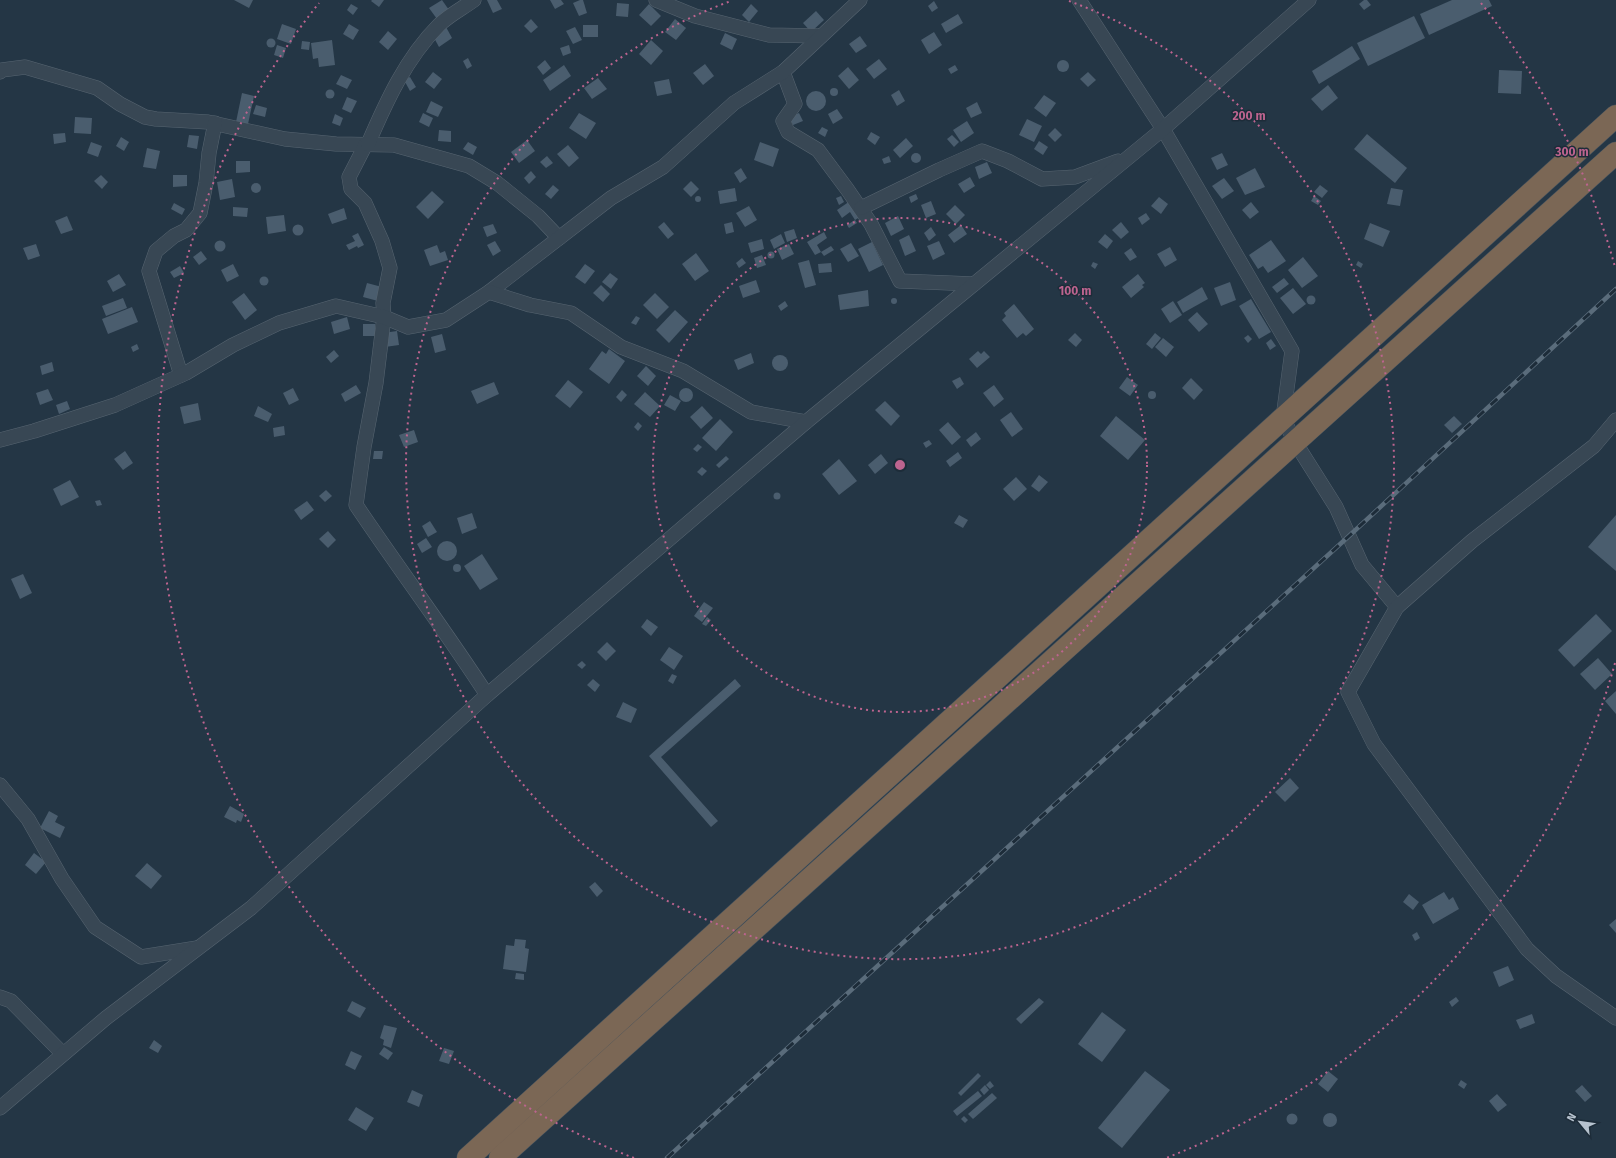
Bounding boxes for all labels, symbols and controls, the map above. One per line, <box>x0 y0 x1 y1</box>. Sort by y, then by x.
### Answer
text: 200 m <box>1232 109 1266 123</box>
text: 300 m <box>1554 145 1589 159</box>
text: 100 m <box>1059 284 1091 298</box>
centre of rings <box>893 458 907 472</box>
north arrow <box>1560 1102 1600 1142</box>
text: N <box>1564 1111 1579 1124</box>

